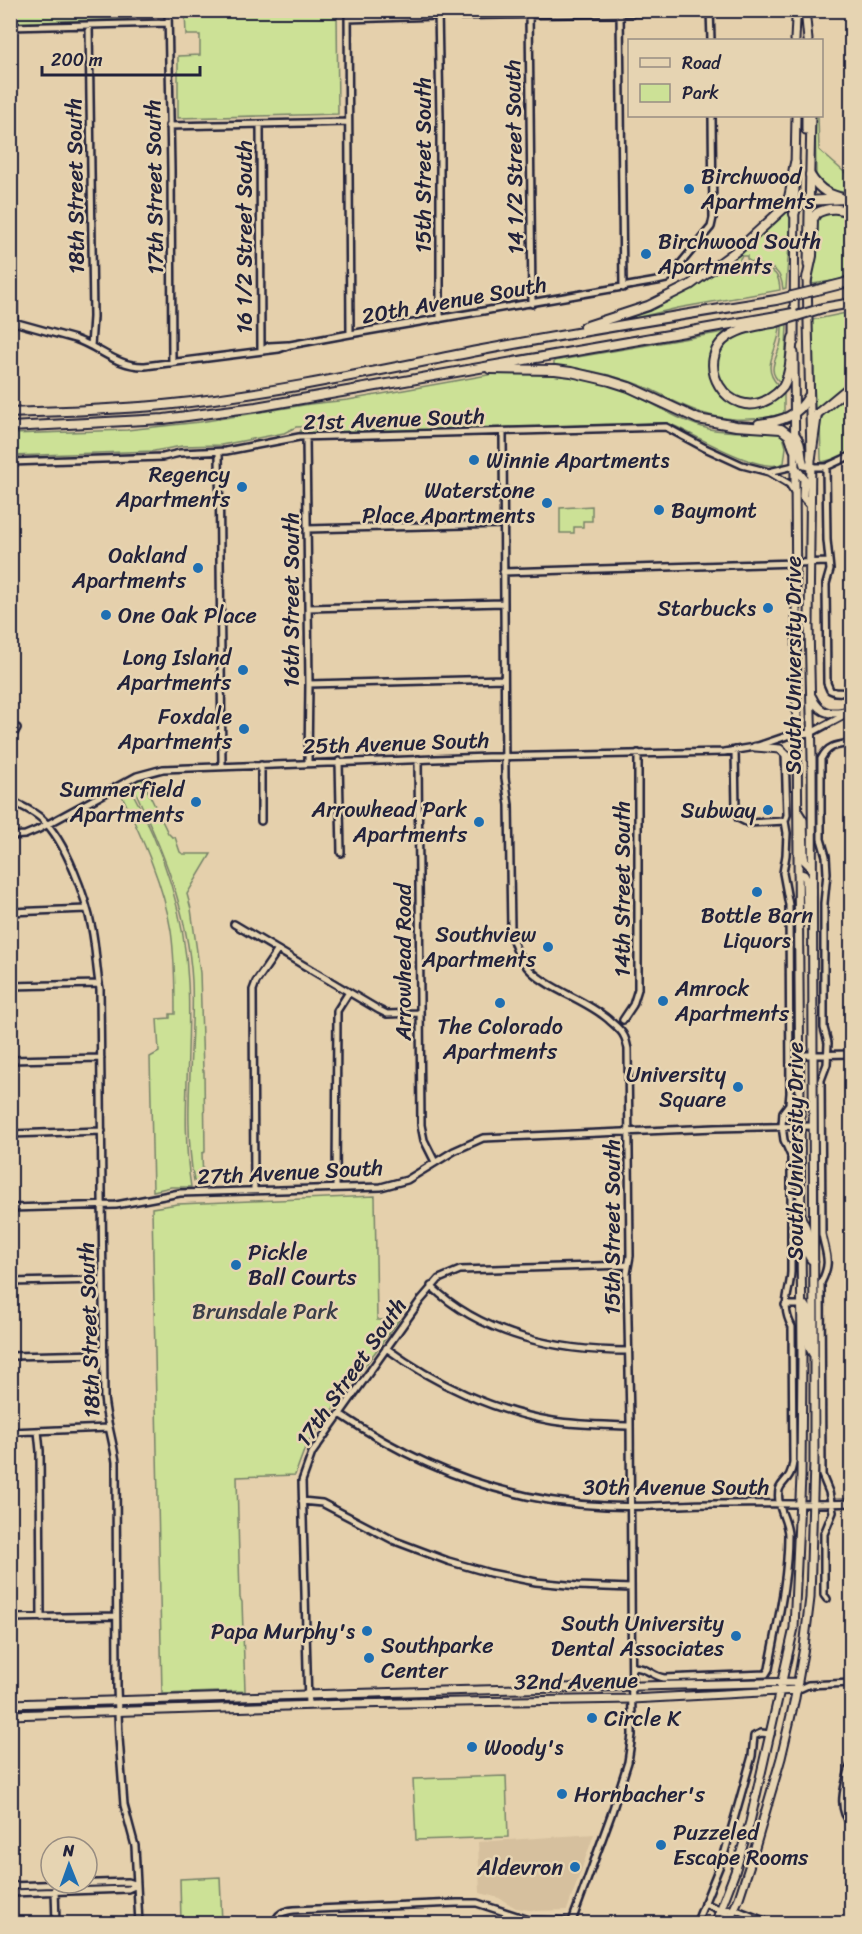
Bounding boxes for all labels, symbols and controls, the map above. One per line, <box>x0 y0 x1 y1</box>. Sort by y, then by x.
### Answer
scale bar <box>42 39 200 77</box>
legend <box>628 39 823 117</box>
text: 200 m <box>51 44 103 76</box>
text: Road <box>682 47 722 79</box>
street label: 14 1/2 Street South <box>493 59 535 255</box>
street label: 15th Street South <box>404 77 443 253</box>
text: Park <box>682 77 719 109</box>
street label: 18th Street South <box>54 98 96 274</box>
street label: 17th Street South <box>133 99 175 275</box>
street label: 16 1/2 Street South <box>225 140 264 334</box>
place label: Birchwood Apartments <box>700 157 816 221</box>
marker: Birchwood Apartments <box>682 182 696 196</box>
place label: Birchwood South Apartments <box>657 222 821 286</box>
marker: Birchwood South Apartments <box>639 247 653 261</box>
street label: 20th Avenue South <box>358 265 550 335</box>
street label: 21st Avenue South <box>303 396 485 442</box>
place label: Winnie Apartments <box>486 441 670 480</box>
marker: Winnie Apartments <box>467 453 481 467</box>
place label: Regency Apartments <box>115 455 231 519</box>
place label: Waterstone Place Apartments <box>362 471 535 535</box>
marker: Regency Apartments <box>235 480 249 494</box>
place label: Baymont <box>671 491 757 530</box>
marker: Waterstone Place Apartments <box>540 496 554 510</box>
marker: Baymont <box>652 503 666 517</box>
street label: 16th Street South <box>272 512 311 688</box>
place label: Oakland Apartments <box>71 536 187 600</box>
street label: South University Drive <box>774 556 813 774</box>
marker: Oakland Apartments <box>191 561 205 575</box>
place label: Starbucks <box>657 589 756 628</box>
place label: One Oak Place <box>118 596 257 635</box>
marker: Starbucks <box>761 601 775 615</box>
marker: One Oak Place <box>99 608 113 622</box>
place label: Long Island Apartments <box>116 638 232 702</box>
marker: Long Island Apartments <box>236 663 250 677</box>
place label: Foxdale Apartments <box>117 697 233 761</box>
street label: 25th Avenue South <box>302 720 490 766</box>
marker: Foxdale Apartments <box>237 722 251 736</box>
place label: Summerfield Apartments <box>60 770 185 834</box>
place label: Arrowhead Park Apartments <box>311 790 468 854</box>
place label: Subway <box>681 791 757 830</box>
marker: Summerfield Apartments <box>189 795 203 809</box>
street label: 14th Street South <box>603 801 642 977</box>
marker: Subway <box>761 803 775 817</box>
marker: Arrowhead Park Apartments <box>472 815 486 829</box>
street label: Arrowhead Road <box>384 882 423 1042</box>
marker: Bottle Barn Liquors <box>750 885 764 899</box>
place label: Bottle Barn Liquors <box>701 896 813 960</box>
place label: Southview Apartments <box>421 915 537 979</box>
marker: Southview Apartments <box>541 940 555 954</box>
place label: Amrock Apartments <box>674 969 790 1033</box>
marker: Amrock Apartments <box>656 994 670 1008</box>
marker: The Colorado Apartments <box>493 996 507 1010</box>
place label: The Colorado Apartments <box>437 1007 563 1071</box>
street label: South University Drive <box>776 1042 815 1260</box>
place label: University Square <box>626 1055 727 1119</box>
marker: University Square <box>731 1080 745 1094</box>
street label: 15th Street South <box>593 1139 632 1315</box>
street label: 27th Avenue South <box>196 1148 384 1196</box>
place label: Pickle Ball Courts <box>248 1233 358 1297</box>
street label: 18th Street South <box>66 1241 112 1419</box>
marker: Pickle Ball Courts <box>229 1258 243 1272</box>
street label: 17th Street South <box>285 1289 417 1455</box>
park label: Brunsdale Park <box>192 1292 338 1331</box>
street label: 30th Avenue South <box>583 1468 769 1507</box>
place label: South University Dental Associates <box>551 1604 725 1668</box>
place label: Papa Murphy's <box>211 1612 355 1651</box>
marker: Papa Murphy's <box>360 1624 374 1638</box>
place label: Southparke Center <box>381 1626 494 1690</box>
marker: South University Dental Associates <box>729 1629 743 1643</box>
marker: Southparke Center <box>362 1651 376 1665</box>
street label: 32nd Avenue <box>514 1660 639 1702</box>
place label: Circle K <box>604 1699 682 1738</box>
marker: Circle K <box>585 1711 599 1725</box>
place label: Woody's <box>484 1728 564 1767</box>
marker: Woody's <box>465 1740 479 1754</box>
place label: Hornbacher's <box>574 1775 706 1814</box>
marker: Hornbacher's <box>555 1787 569 1801</box>
place label: Puzzeled Escape Rooms <box>673 1813 809 1877</box>
north arrow <box>39 1835 99 1895</box>
text: N <box>62 1836 75 1865</box>
marker: Puzzeled Escape Rooms <box>654 1838 668 1852</box>
place label: Aldevron <box>476 1848 563 1887</box>
marker: Aldevron <box>568 1860 582 1874</box>

